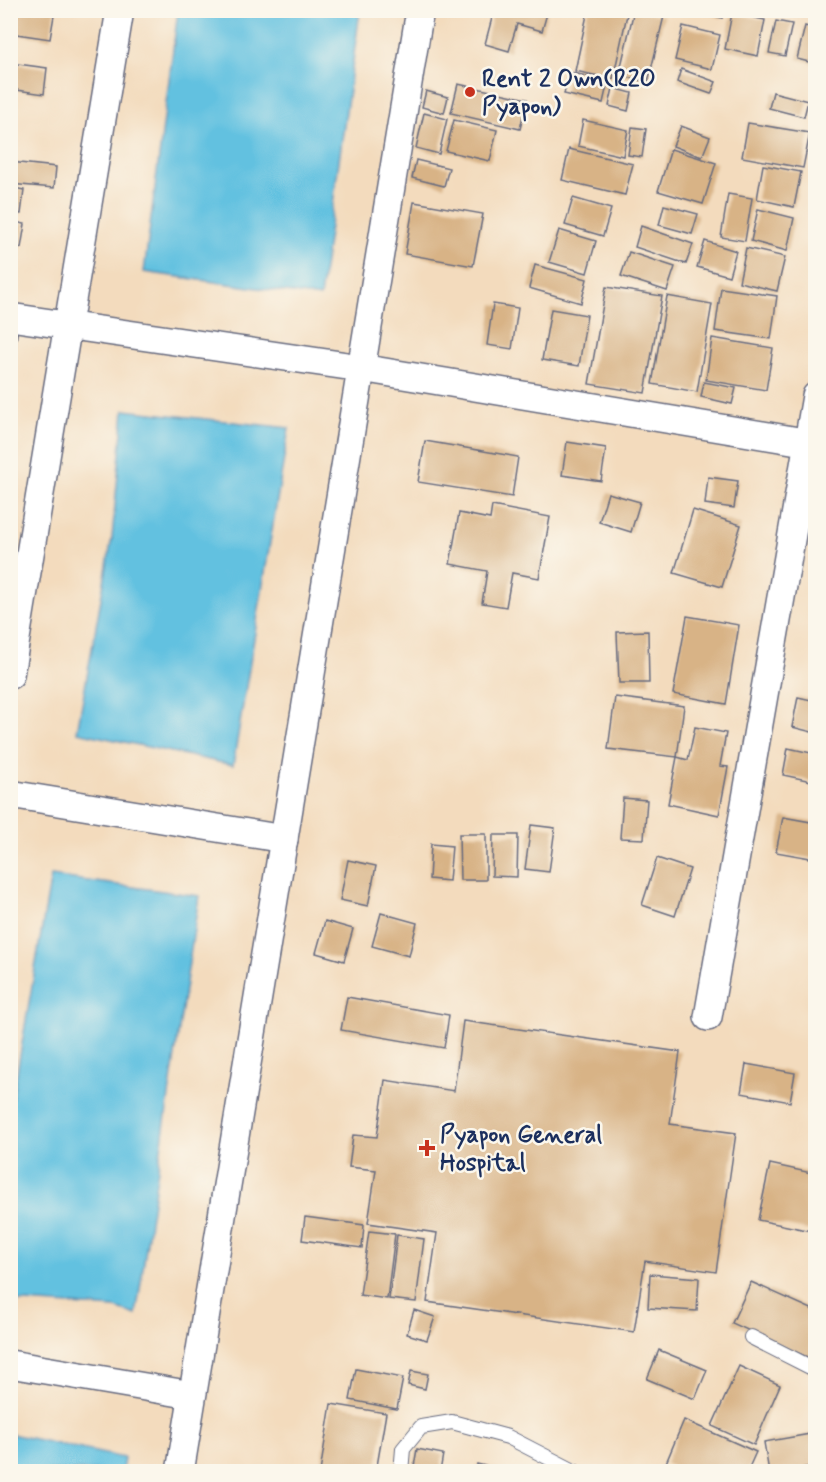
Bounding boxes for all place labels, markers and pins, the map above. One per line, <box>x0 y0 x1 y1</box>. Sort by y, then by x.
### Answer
place label: Rent 2 Own(R2O Pyapon) <box>482 64 656 123</box>
marker: Rent 2 Own(R2O Pyapon) <box>463 85 477 99</box>
place label: Pyapon General Hospital <box>440 1120 602 1179</box>
marker: Pyapon General Hospital <box>418 1139 436 1157</box>

